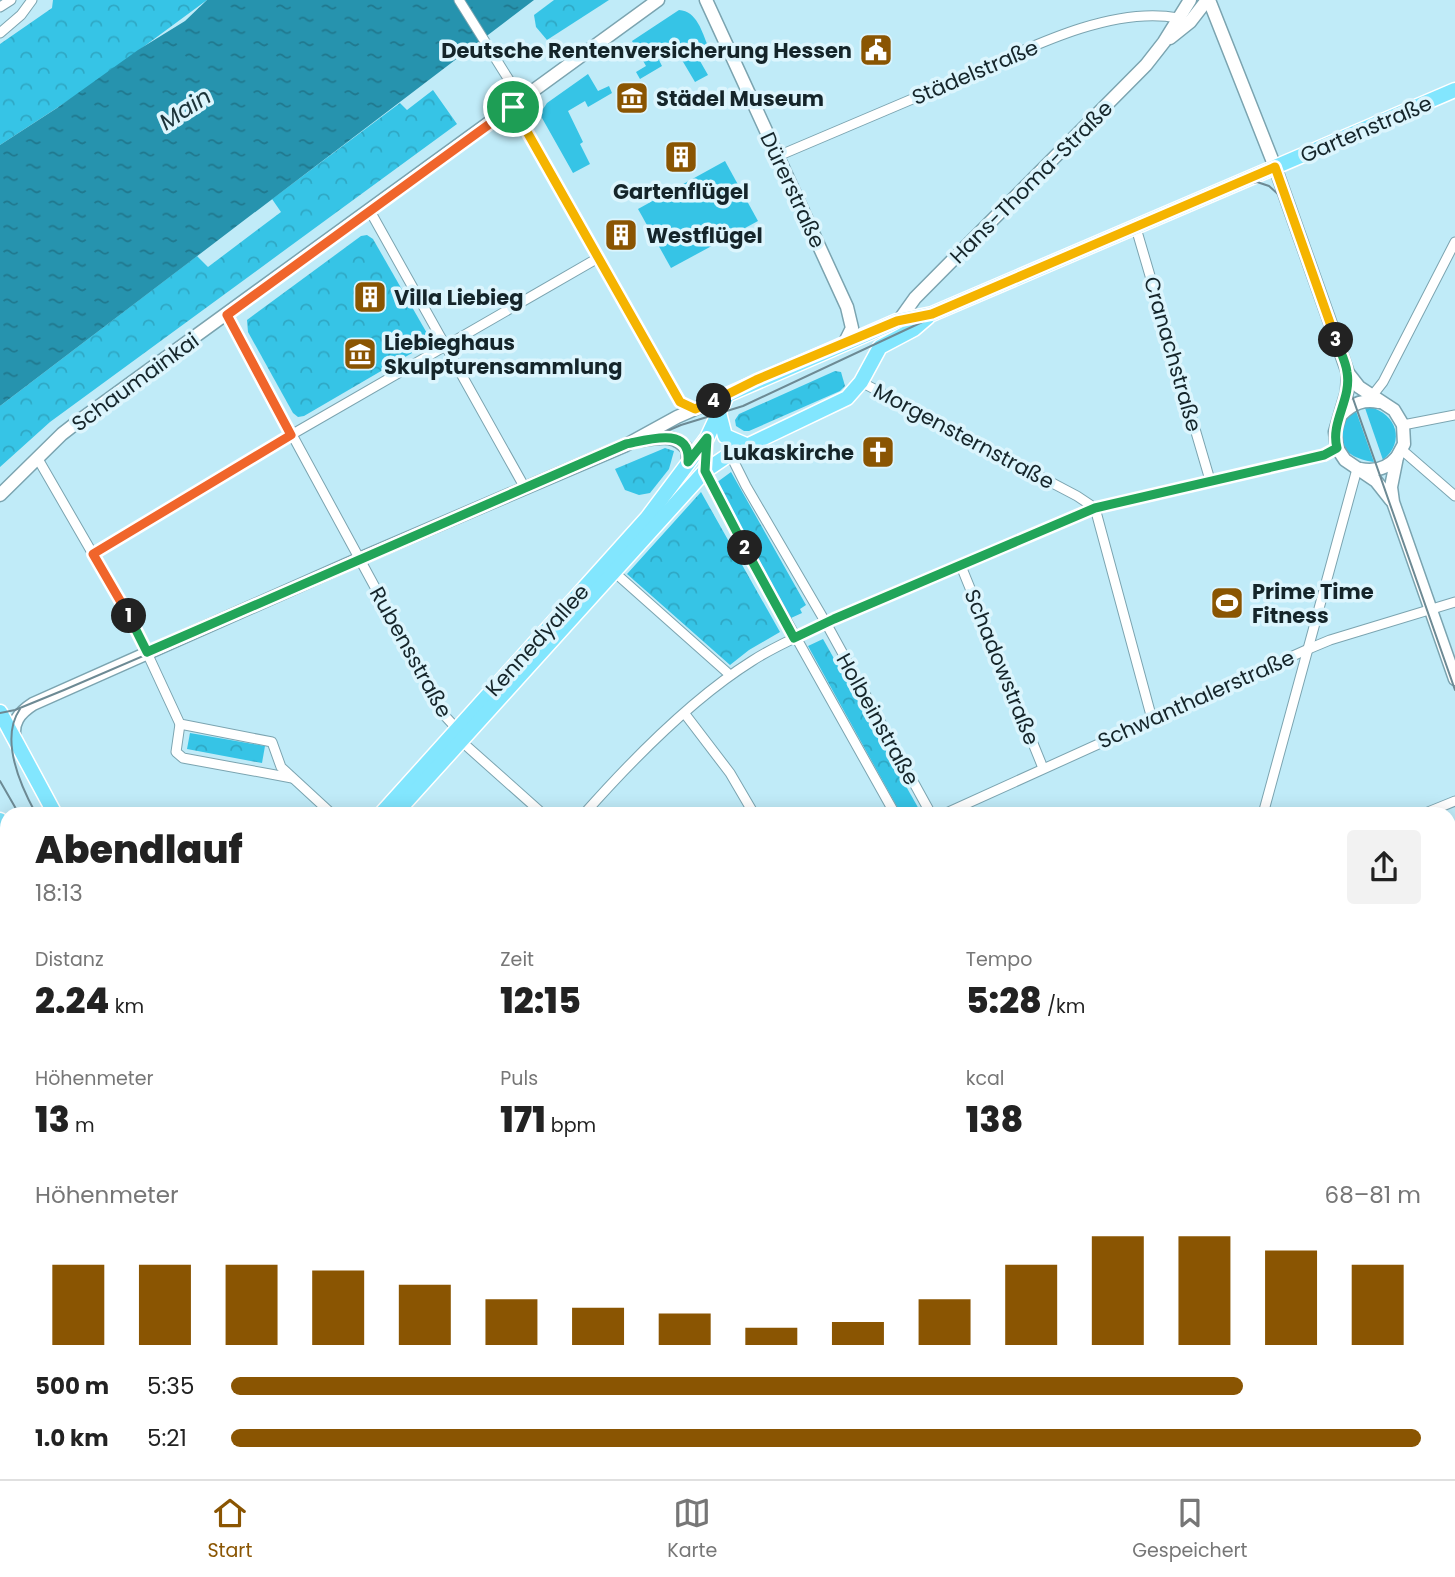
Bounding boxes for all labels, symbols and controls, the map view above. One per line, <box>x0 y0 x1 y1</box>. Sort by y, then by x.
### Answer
public building icon: Deutsche Rentenversicherung Hessen <box>857 31 895 69</box>
street label: Städelstraße <box>907 32 1043 112</box>
place label: Deutsche Rentenversicherung Hessen <box>441 36 852 65</box>
pin <box>483 77 543 137</box>
museum icon: Städel Museum <box>613 79 651 117</box>
water label: Main <box>153 80 217 138</box>
place label: Städel Museum <box>656 84 824 113</box>
icon: arrive <box>494 88 532 126</box>
street label: Gartenstraße <box>1296 88 1436 170</box>
street label: Hans-Thoma-Straße <box>943 94 1119 270</box>
street label: Dürerstraße <box>753 127 833 253</box>
building icon: Gartenflügel <box>662 138 700 176</box>
place label: Gartenflügel <box>613 177 749 206</box>
building icon: Westflügel <box>602 216 640 254</box>
place label: Westflügel <box>646 221 763 250</box>
street label: Cranachstraße <box>1137 273 1209 435</box>
building icon: Villa Liebieg <box>351 278 389 316</box>
place label: Villa Liebieg <box>394 283 523 312</box>
pin: 3 <box>1318 322 1354 358</box>
street label: Schaumainkai <box>65 326 205 438</box>
text: 3 <box>1330 326 1341 353</box>
place label: Liebieghaus Skulpturensammlung <box>384 328 622 381</box>
museum icon: Liebieghaus Skulpturensammlung <box>341 335 379 373</box>
street label: Morgensternstraße <box>869 376 1059 496</box>
pin: 4 <box>696 384 732 418</box>
text: 4 <box>707 387 720 414</box>
church icon: Lukaskirche <box>859 433 897 471</box>
place label: Lukaskirche <box>723 438 854 467</box>
pin: 2 <box>728 530 762 566</box>
text: 2 <box>739 534 750 561</box>
street label: Kennedyallee <box>479 577 595 703</box>
place label: Prime Time Fitness <box>1252 577 1374 630</box>
street label: Rubensstraße <box>363 581 459 723</box>
sports icon: Prime Time Fitness <box>1208 584 1246 622</box>
street label: Schadowstraße <box>958 585 1046 749</box>
pin: 1 <box>111 598 146 634</box>
text: 1 <box>125 602 132 629</box>
street label: Schwanthalerstraße <box>1093 643 1299 755</box>
street label: Holbeinstraße <box>830 648 926 790</box>
text: Abendlauf <box>35 823 243 876</box>
button: share <box>1347 830 1421 904</box>
text: 18:13 <box>35 877 83 909</box>
text: Distanz <box>35 946 104 973</box>
text: Zeit <box>500 946 534 973</box>
text: Tempo <box>966 946 1032 973</box>
text: 2.24 <box>35 976 110 1025</box>
text: 12:15 <box>500 976 581 1025</box>
text: 5:28 <box>966 976 1042 1025</box>
text: km <box>110 993 144 1020</box>
text: /km <box>1042 993 1085 1020</box>
text: Höhenmeter <box>35 1065 154 1092</box>
text: Puls <box>500 1065 538 1092</box>
text: kcal <box>966 1065 1005 1092</box>
text: 13 <box>35 1095 70 1144</box>
text: 171 <box>500 1095 546 1144</box>
text: 138 <box>966 1095 1023 1144</box>
text: m <box>70 1112 95 1139</box>
text: bpm <box>546 1112 596 1139</box>
text: Höhenmeter <box>35 1179 179 1211</box>
text: 68–81 m <box>1325 1179 1421 1211</box>
text: 500 m <box>35 1370 109 1402</box>
text: 5:35 <box>147 1370 194 1402</box>
text: 1.0 km <box>35 1422 109 1454</box>
text: 5:21 <box>147 1422 187 1454</box>
tab: Start <box>207 1494 252 1565</box>
tab: Karte <box>667 1494 717 1565</box>
tab: Gespeichert <box>1132 1494 1248 1565</box>

